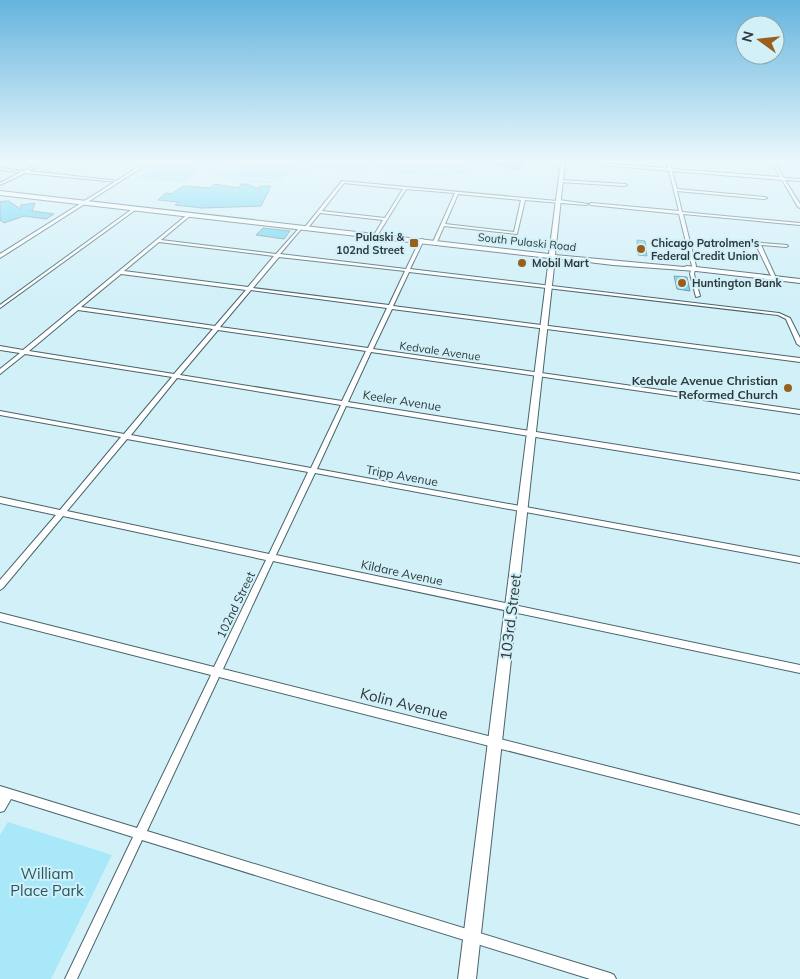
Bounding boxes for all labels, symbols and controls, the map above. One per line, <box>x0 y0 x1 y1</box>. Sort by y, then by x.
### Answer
north arrow <box>735 15 785 65</box>
text: N <box>737 29 758 44</box>
place label: Pulaski & 102nd Street <box>336 230 404 257</box>
street label: South Pulaski Road <box>477 230 577 254</box>
place label: Chicago Patrolmen's Federal Credit Union <box>651 236 760 263</box>
marker: Pulaski & 102nd Street <box>408 237 420 249</box>
marker: Chicago Patrolmen's Federal Credit Union <box>635 243 647 255</box>
place label: Mobil Mart <box>532 256 589 270</box>
marker: Mobil Mart <box>516 257 528 269</box>
place label: Huntington Bank <box>692 276 783 290</box>
marker: Huntington Bank <box>676 277 688 289</box>
street label: Kedvale Avenue <box>399 338 481 364</box>
place label: Kedvale Avenue Christian Reformed Church <box>632 373 778 402</box>
marker: Kedvale Avenue Christian Reformed Church <box>782 382 794 394</box>
street label: Keeler Avenue <box>362 387 442 414</box>
street label: Tripp Avenue <box>365 462 439 489</box>
street label: Kildare Avenue <box>360 556 444 589</box>
street label: 102nd Street <box>213 569 258 640</box>
street label: 103rd Street <box>496 573 525 661</box>
street label: Kolin Avenue <box>358 683 450 724</box>
park label: William Place Park <box>10 864 84 900</box>

